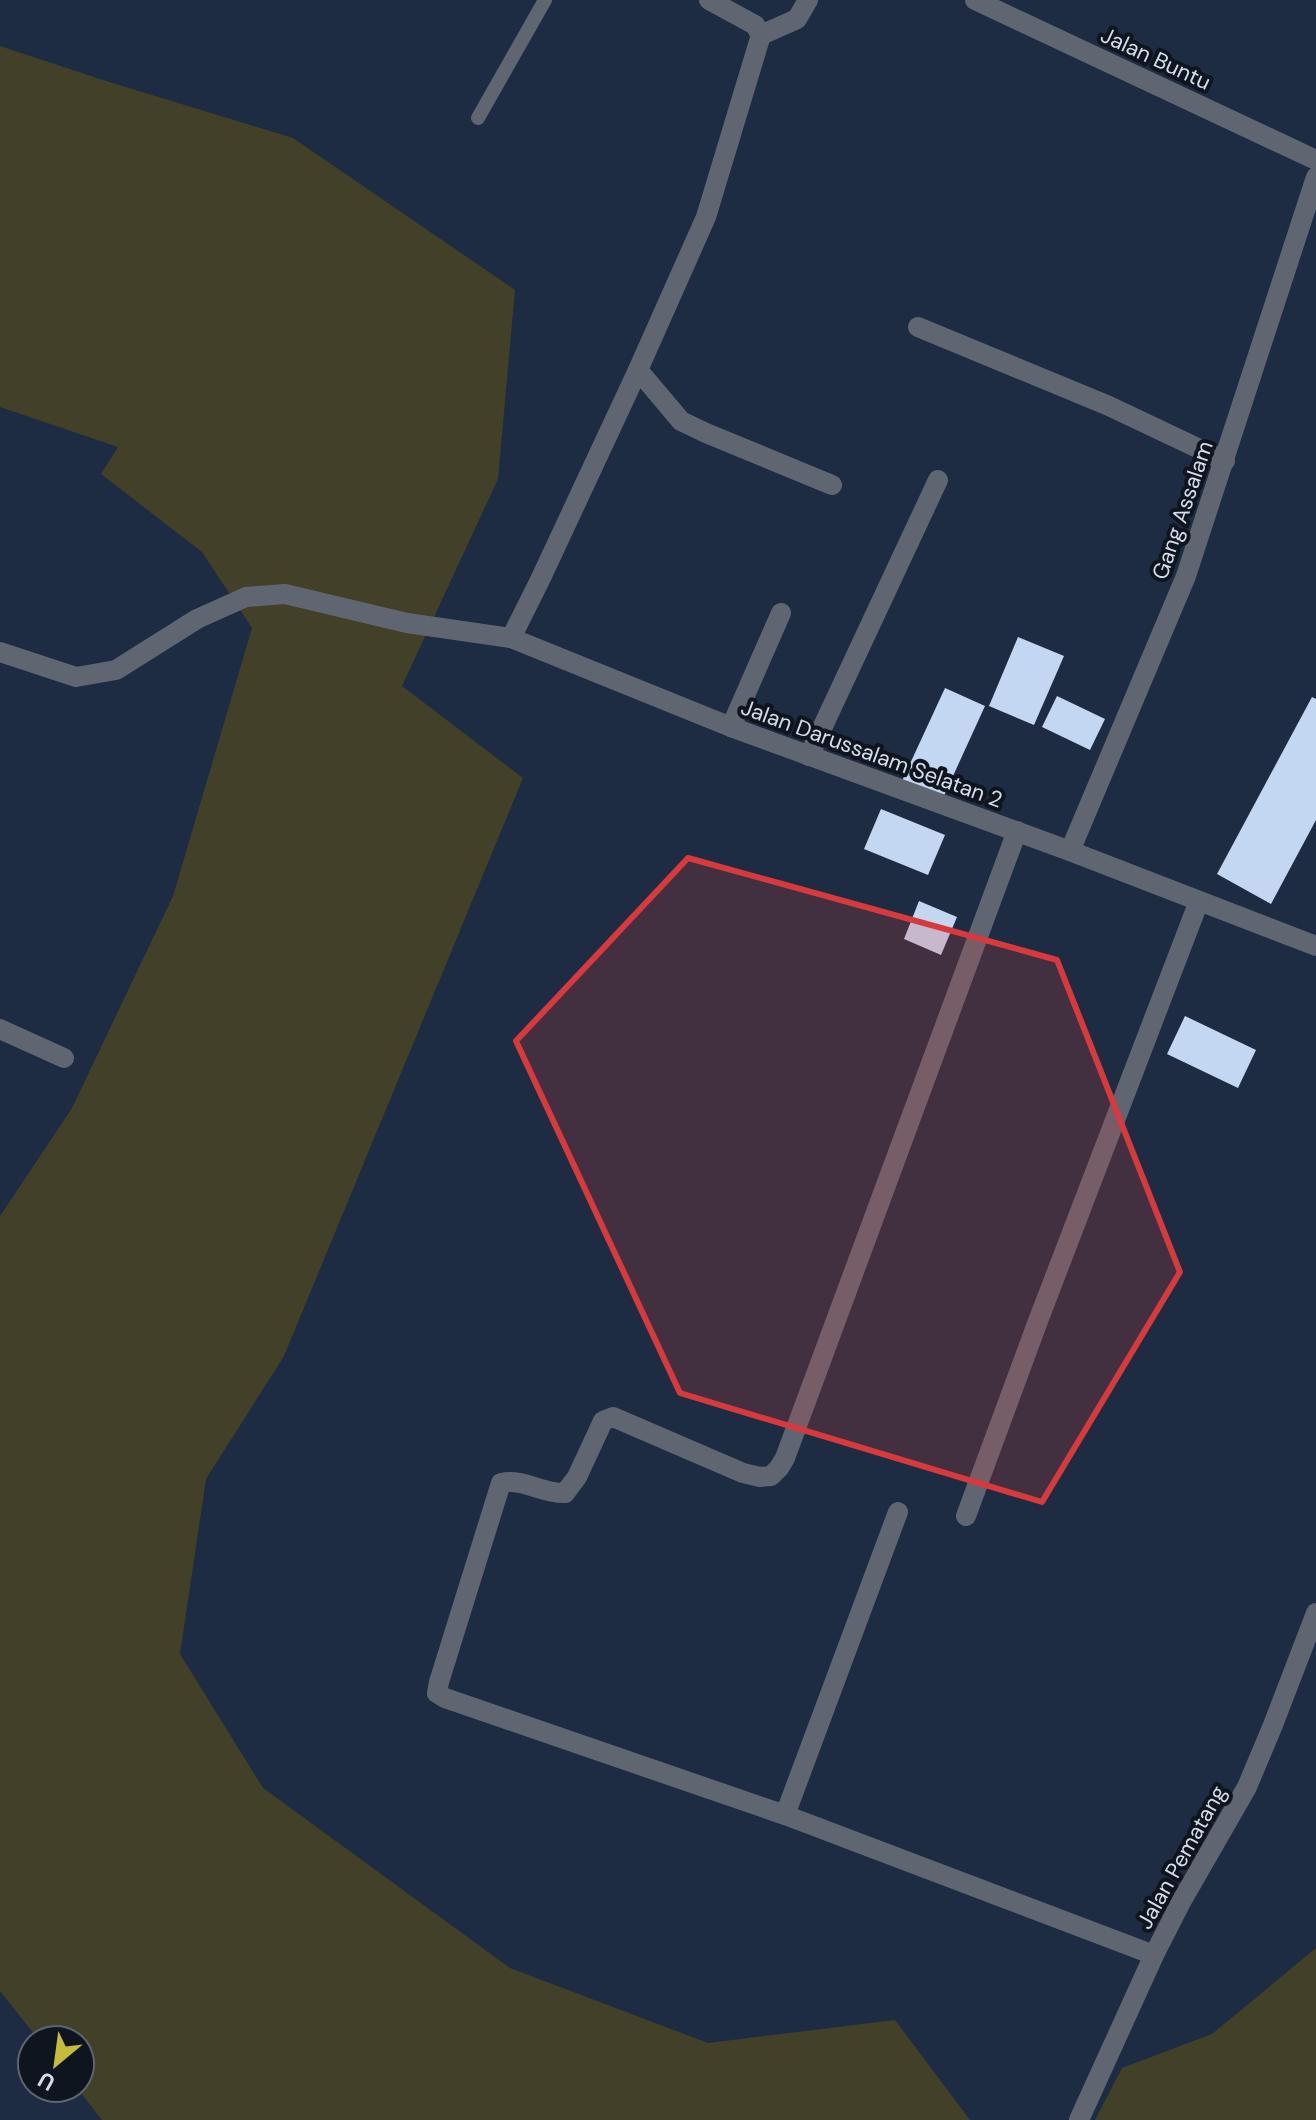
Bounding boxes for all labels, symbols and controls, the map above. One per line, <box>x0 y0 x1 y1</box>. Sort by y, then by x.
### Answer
street label: Jalan Buntu <box>1096 20 1215 97</box>
street label: Gang Assalam <box>1145 437 1220 583</box>
street label: Jalan Darussalam Selatan 2 <box>737 693 1007 814</box>
street label: Jalan Pematang <box>1130 1780 1233 1934</box>
north arrow <box>16 2024 96 2104</box>
text: U <box>33 2065 60 2097</box>

